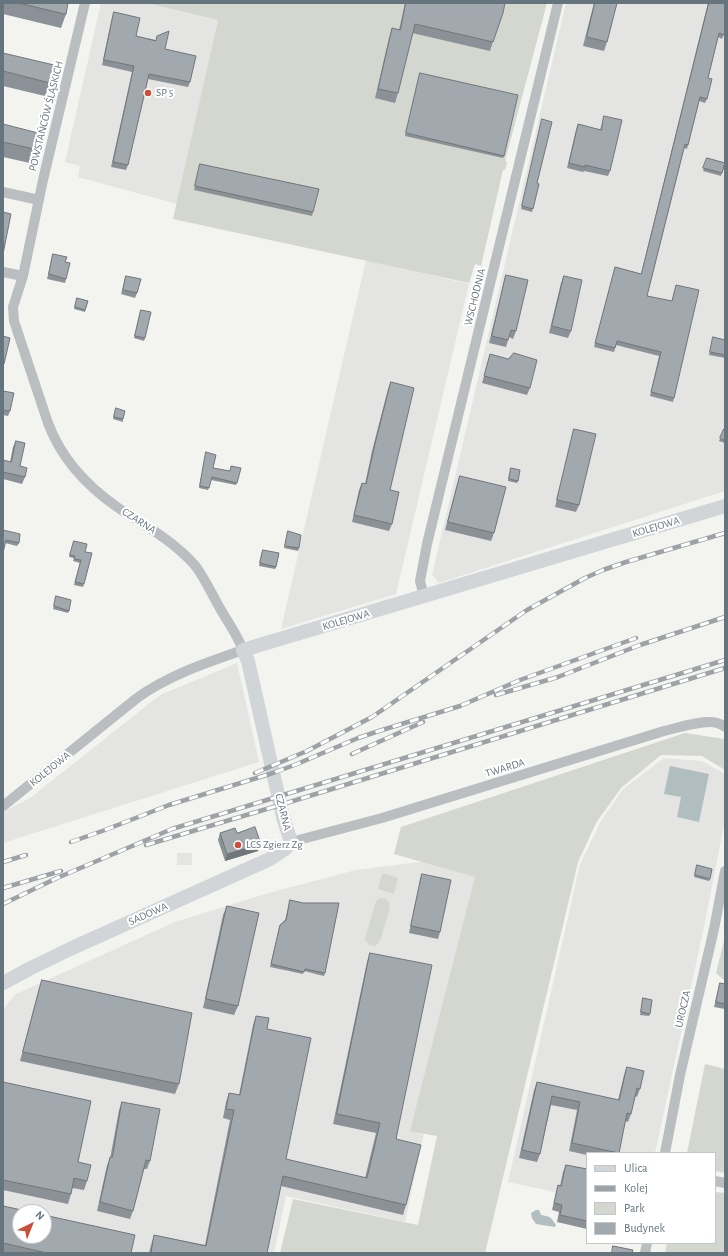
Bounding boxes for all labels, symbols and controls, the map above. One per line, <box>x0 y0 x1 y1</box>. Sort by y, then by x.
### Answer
street label: POWSTAŃCÓW ŚLĄSKICH <box>26 60 66 172</box>
place label: SP 5 <box>156 86 173 100</box>
marker: SP 5 <box>143 88 153 98</box>
street label: WSCHODNIA <box>461 267 489 327</box>
street label: CZARNA <box>120 505 158 537</box>
street label: KOLEJOWA <box>631 514 681 540</box>
street label: KOLEJOWA <box>321 607 371 633</box>
street label: KOLEJOWA <box>27 749 73 789</box>
street label: TWARDA <box>484 756 526 780</box>
street label: CZARNA <box>272 792 294 832</box>
place label: LCS Zgierz Zg <box>246 838 303 852</box>
marker: LCS Zgierz Zg <box>233 840 243 850</box>
street label: SADOWA <box>126 900 170 928</box>
street label: UROCZA <box>672 989 694 1029</box>
legend <box>586 1152 716 1244</box>
text: Ulica <box>624 1162 647 1174</box>
text: Kolej <box>624 1182 648 1194</box>
text: Park <box>624 1202 645 1214</box>
north arrow <box>12 1204 52 1244</box>
text: N <box>33 1209 46 1222</box>
text: Budynek <box>624 1222 665 1234</box>

